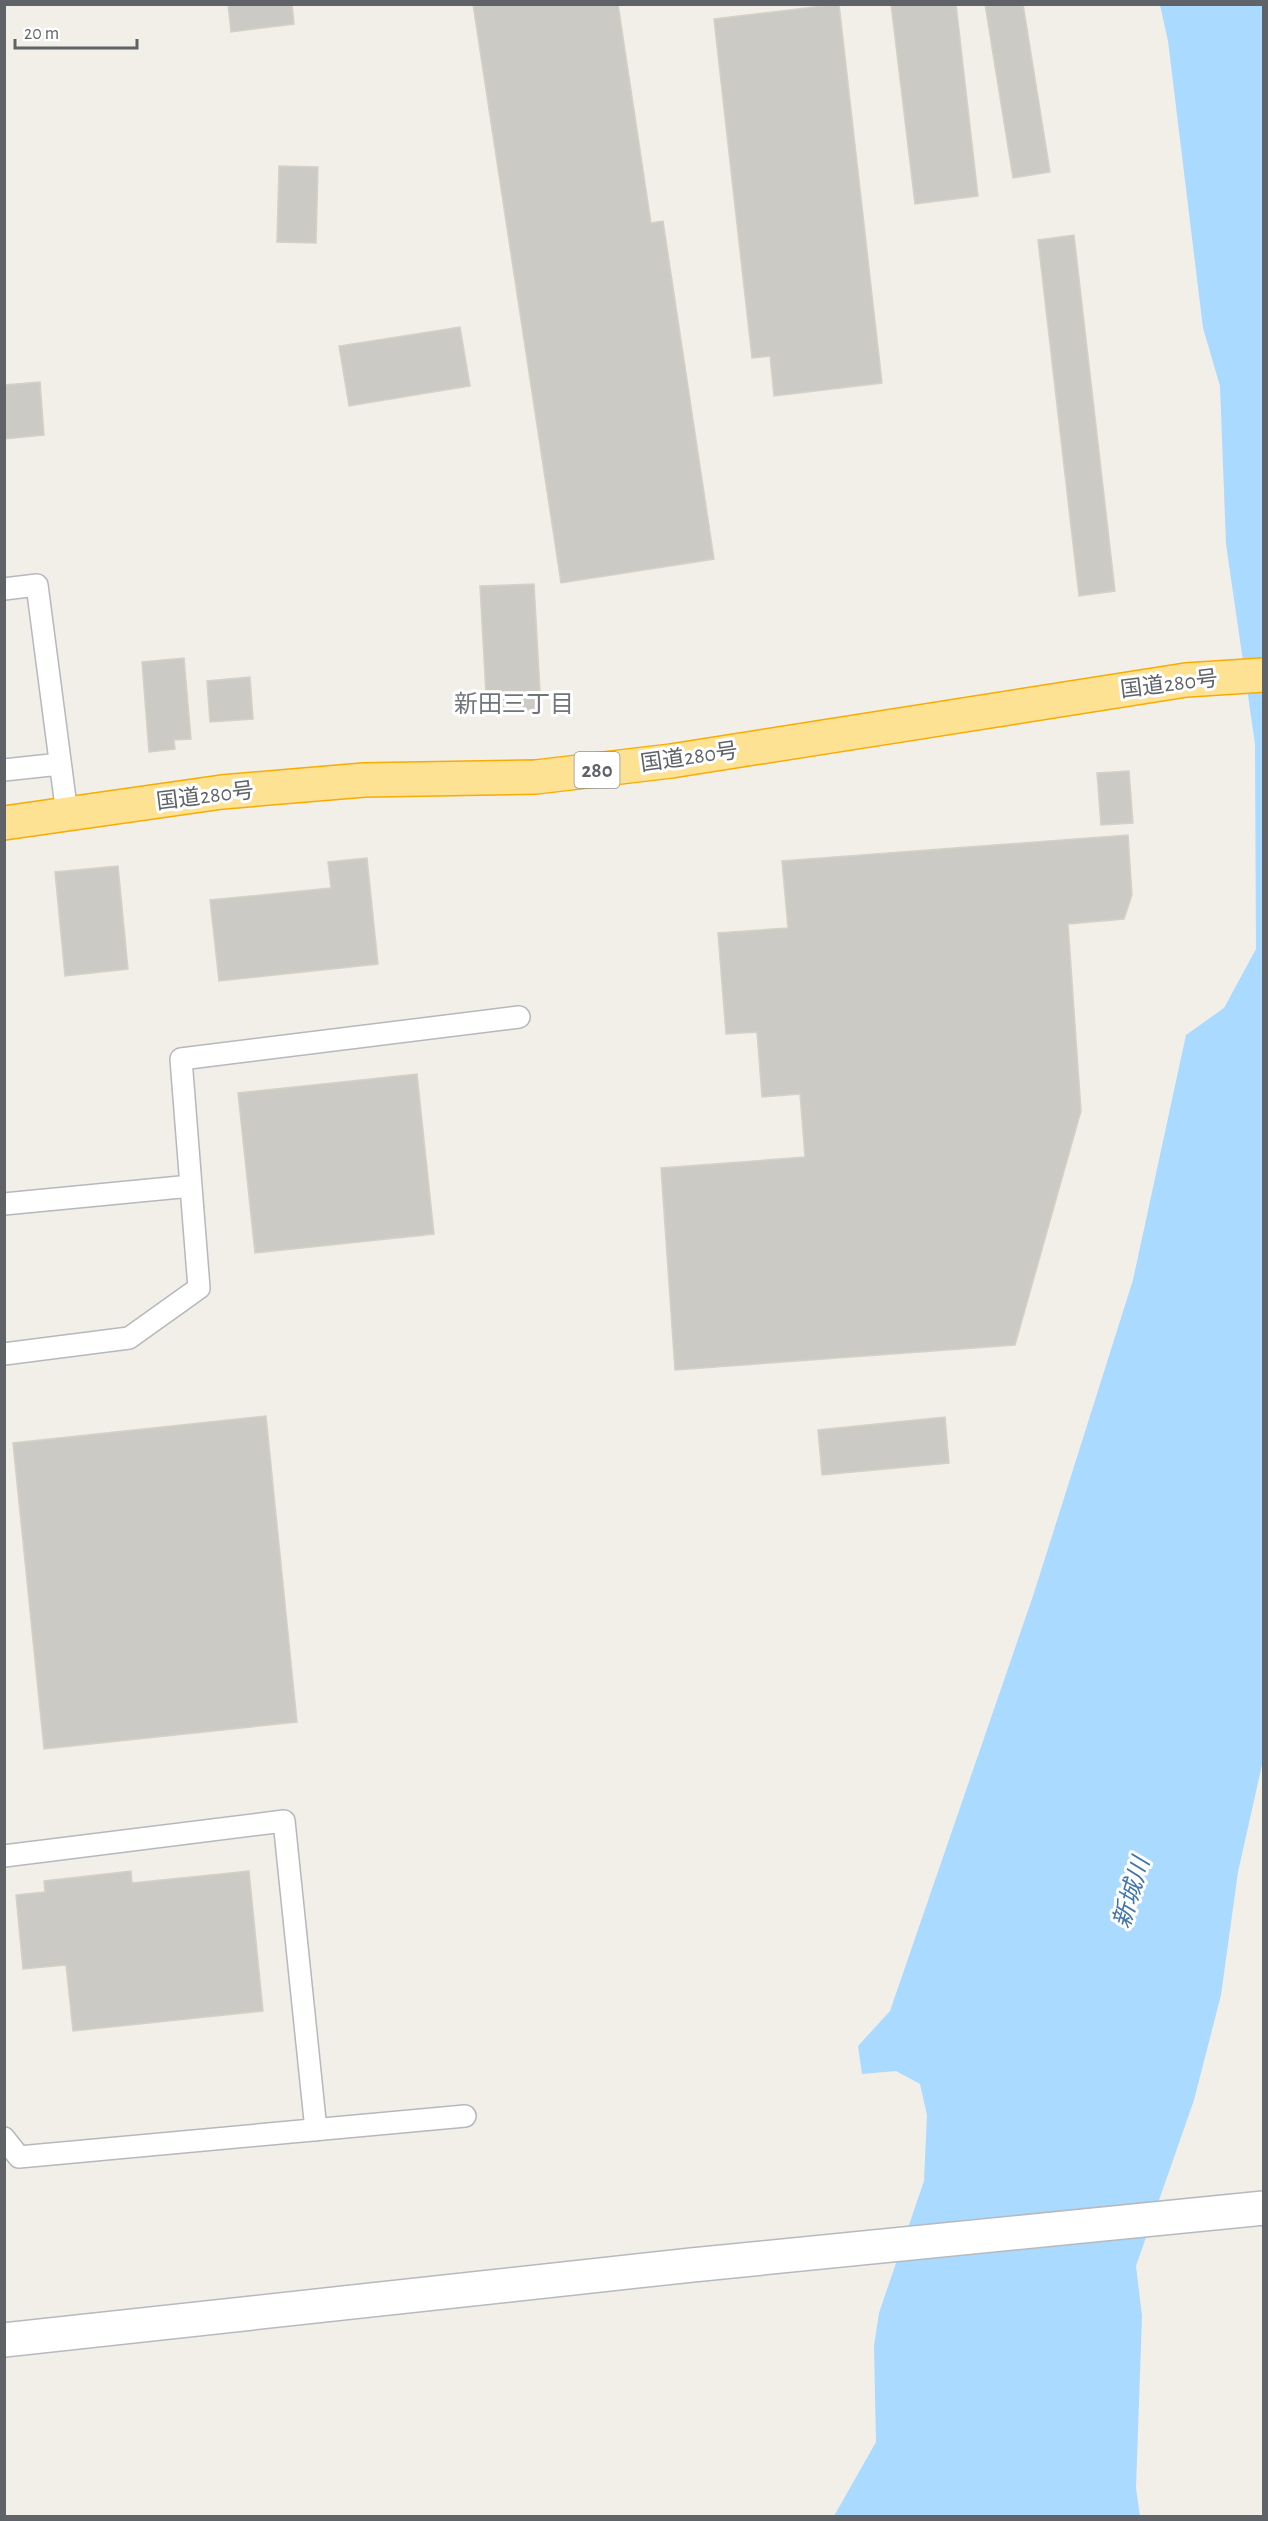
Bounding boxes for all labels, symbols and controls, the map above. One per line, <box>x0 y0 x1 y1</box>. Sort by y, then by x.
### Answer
scale bar <box>15 12 136 50</box>
text: 20 m <box>24 25 59 43</box>
street label: 国道280号 <box>1119 666 1219 701</box>
district label: 新田三丁目 <box>454 691 574 717</box>
street label: 国道280号 <box>639 738 739 775</box>
road number: 280 <box>574 752 620 788</box>
street label: 国道280号 <box>155 778 255 813</box>
water label: 新城川 <box>1108 1852 1155 1931</box>

